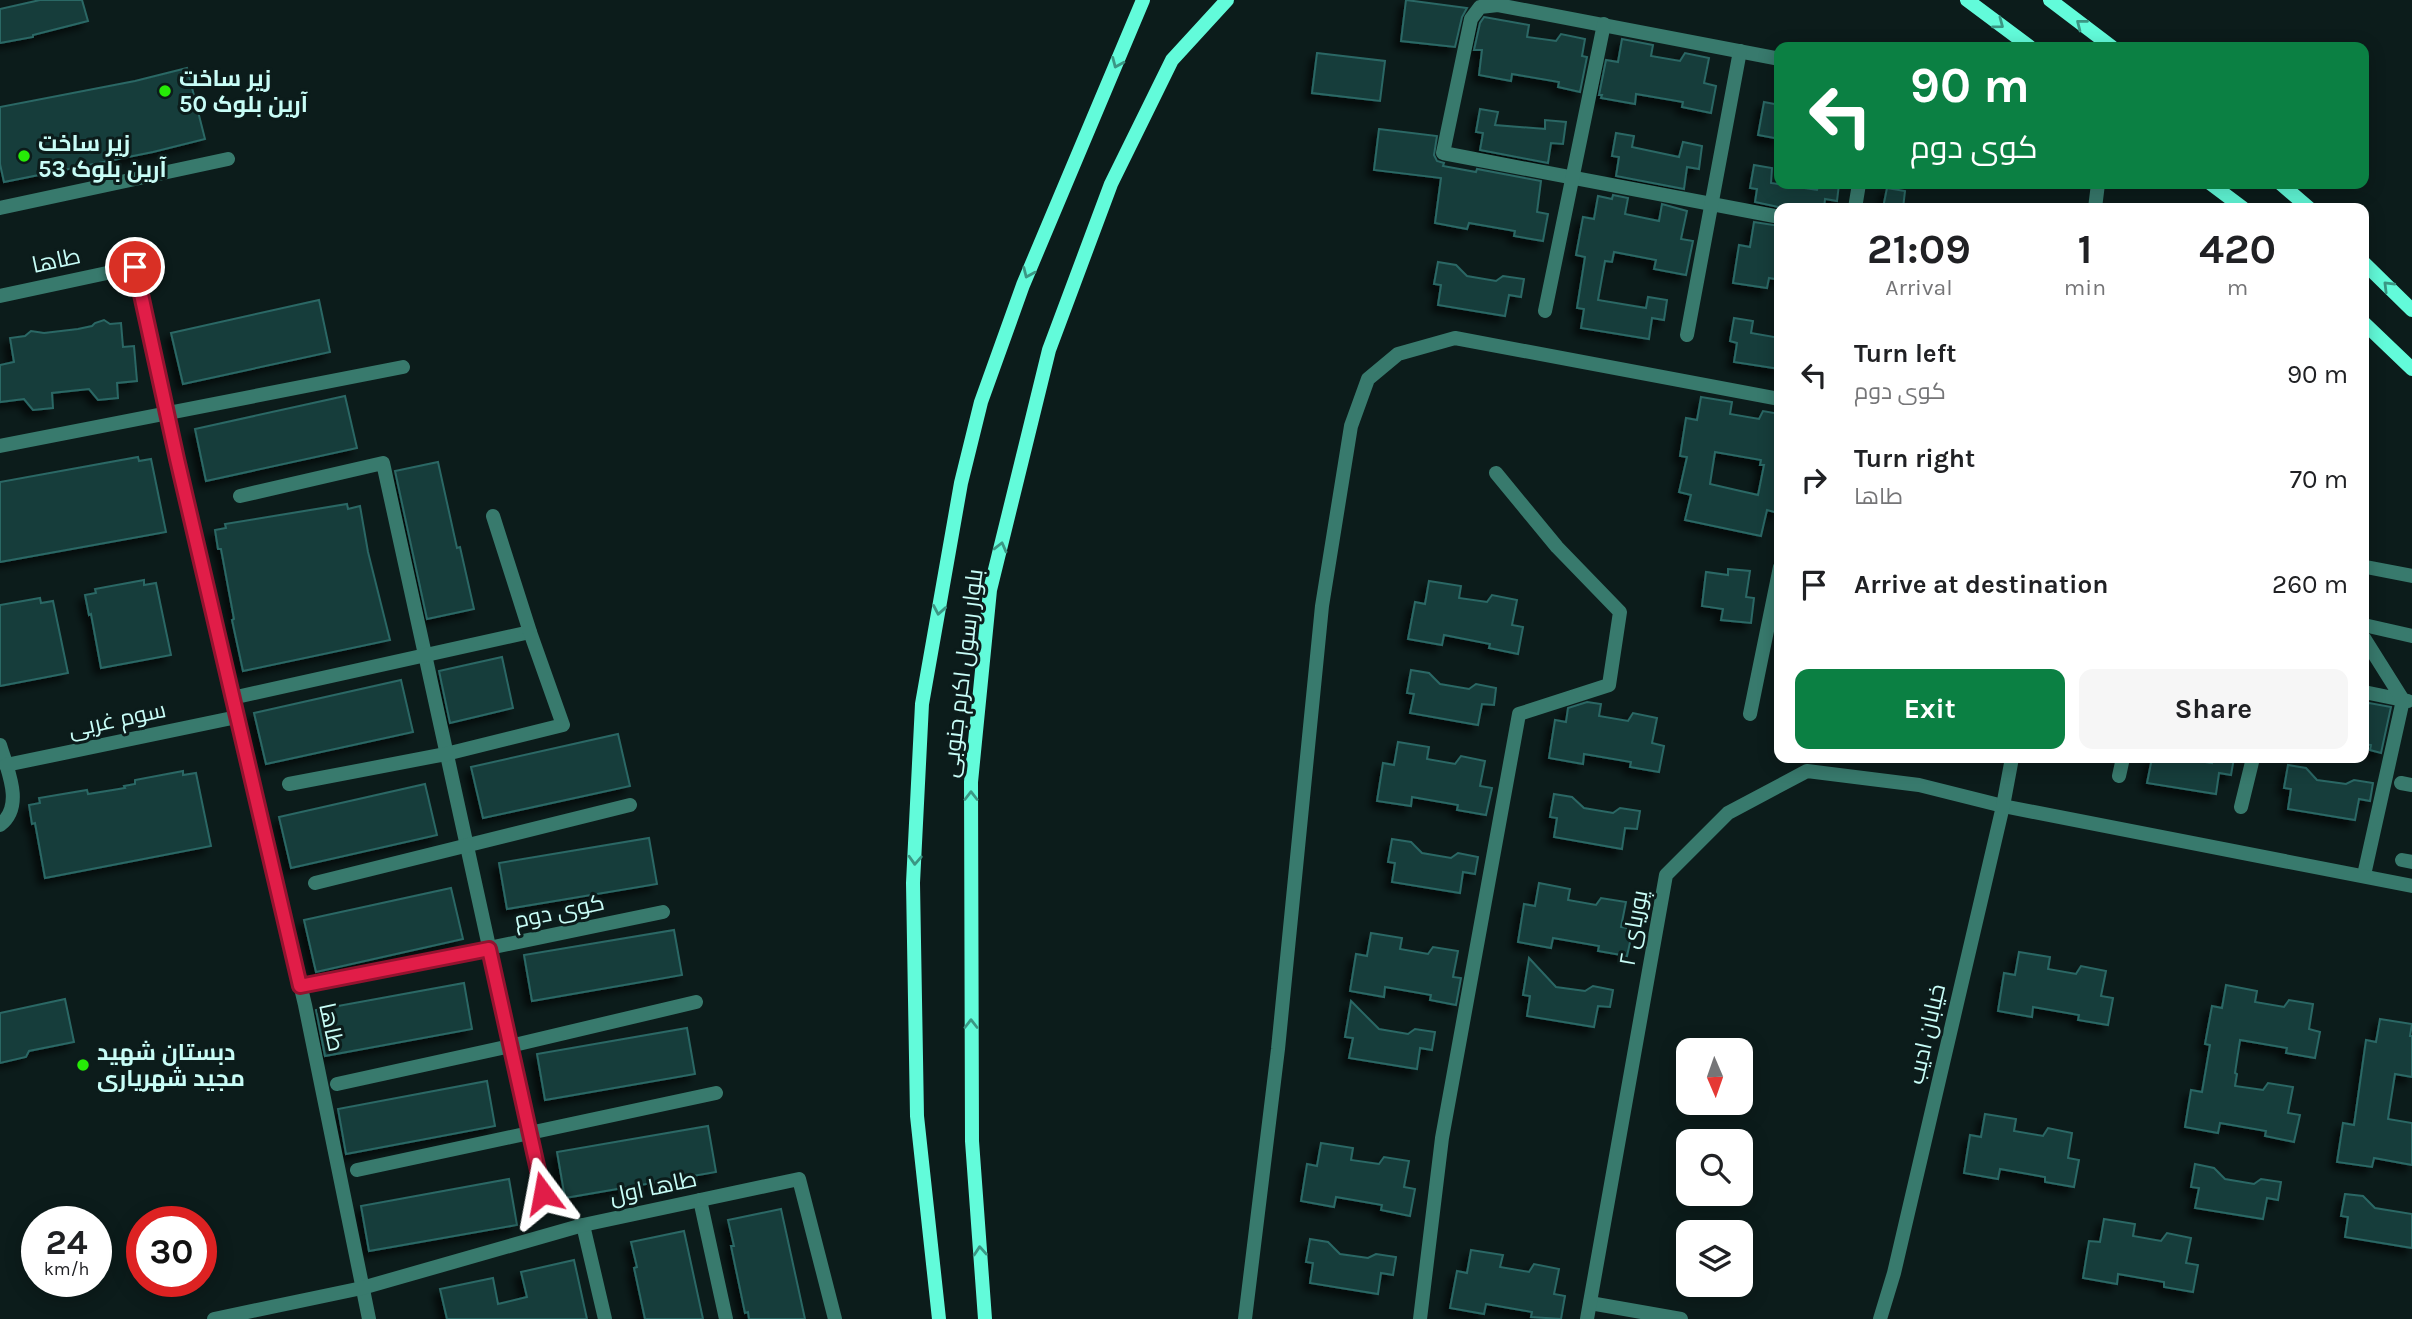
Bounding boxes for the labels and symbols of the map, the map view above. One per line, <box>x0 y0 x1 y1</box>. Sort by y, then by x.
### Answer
one-way arrow <box>1991 15 2003 28</box>
one-way arrow <box>2076 19 2089 32</box>
one-way arrow <box>1111 56 1125 68</box>
place label: زیر ساخت آرین بلوک 50 <box>179 65 309 118</box>
marker: زیر ساخت آرین بلوک 50 <box>157 83 173 99</box>
place label: زیر ساخت آرین بلوک 53 <box>38 130 167 183</box>
marker: زیر ساخت آرین بلوک 53 <box>16 148 32 164</box>
pin <box>105 237 165 297</box>
street label: طاها <box>29 242 83 279</box>
one-way arrow <box>1022 265 1036 278</box>
one-way arrow <box>2383 282 2396 295</box>
one-way arrow <box>993 541 1007 553</box>
street label: بلوار رسول اکرم جنوبی <box>936 567 991 779</box>
one-way arrow <box>932 604 947 616</box>
street label: سوم غربی <box>66 696 169 745</box>
one-way arrow <box>963 791 979 801</box>
one-way arrow <box>907 855 922 866</box>
street label: پوریای ۲ <box>1614 888 1654 968</box>
street label: کوی دوم <box>511 889 607 936</box>
street label: خیابان ادیب <box>1902 981 1951 1087</box>
street label: طاها <box>313 1000 350 1054</box>
one-way arrow <box>963 1018 979 1029</box>
north arrow <box>1676 1038 1754 1115</box>
place label: دبستان شهید مجید شهریاری <box>97 1039 245 1092</box>
marker: دبستان شهید مجید شهریاری <box>75 1057 91 1073</box>
position arrow <box>506 1156 580 1230</box>
street label: طاها اول <box>607 1165 699 1210</box>
speed limit sign: 30 <box>126 1206 217 1297</box>
one-way arrow <box>973 1245 988 1256</box>

